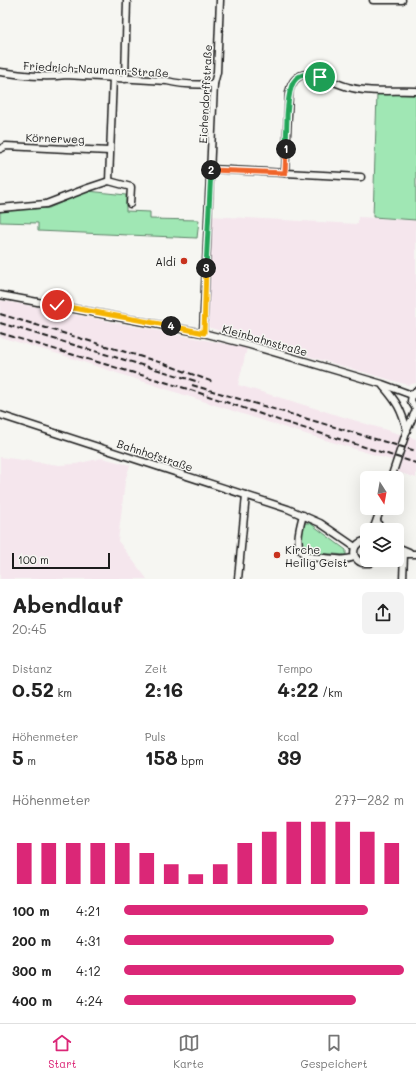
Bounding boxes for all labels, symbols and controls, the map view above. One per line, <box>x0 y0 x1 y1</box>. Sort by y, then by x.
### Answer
street label: Eichendorffstraße <box>195 44 215 144</box>
street label: Friedrich-Naumann-Straße <box>23 58 169 80</box>
pin <box>303 60 337 94</box>
icon: arrive <box>309 66 331 88</box>
street label: Körnerweg <box>25 129 85 147</box>
pin: 1 <box>276 139 296 159</box>
text: 1 <box>284 141 288 156</box>
pin: 2 <box>201 160 221 180</box>
text: 2 <box>208 162 214 177</box>
place label: Aldi <box>155 254 176 269</box>
marker: Aldi <box>179 256 189 266</box>
pin: 3 <box>196 258 216 278</box>
text: 3 <box>203 260 209 275</box>
pin <box>40 288 74 322</box>
icon: check <box>46 294 68 316</box>
pin: 4 <box>161 316 181 336</box>
text: 4 <box>168 318 174 333</box>
street label: Kleinbahnstraße <box>221 321 310 359</box>
street label: Bahnhofstraße <box>115 436 195 474</box>
north arrow <box>360 471 404 515</box>
map controls <box>360 471 404 567</box>
button: layers <box>360 523 404 567</box>
place label: Kirche Heilig Geist <box>285 542 348 570</box>
marker: Kirche Heilig Geist <box>272 550 282 560</box>
scale bar <box>12 551 110 570</box>
text: 100 m <box>18 552 49 567</box>
text: Abendlauf <box>12 590 122 619</box>
button: share <box>362 592 404 634</box>
text: 20:45 <box>12 620 47 637</box>
text: Distanz <box>12 661 52 676</box>
text: Zeit <box>145 661 167 676</box>
text: Tempo <box>277 661 312 676</box>
text: 0.52 <box>12 676 54 702</box>
text: 2:16 <box>145 676 183 702</box>
text: 4:22 <box>277 676 319 702</box>
text: km <box>54 685 72 700</box>
text: /km <box>319 685 343 700</box>
text: Höhenmeter <box>12 729 78 744</box>
text: Puls <box>145 729 166 744</box>
text: kcal <box>277 729 299 744</box>
text: 5 <box>12 744 24 770</box>
text: 158 <box>145 744 178 770</box>
text: 39 <box>277 744 301 770</box>
text: m <box>24 753 36 768</box>
text: bpm <box>178 753 204 768</box>
text: Höhenmeter <box>12 791 90 808</box>
text: 277–282 m <box>335 791 404 808</box>
text: 100 m <box>12 902 49 919</box>
text: 4:21 <box>76 902 101 919</box>
text: 200 m <box>12 932 51 949</box>
text: 4:31 <box>76 932 101 949</box>
text: 300 m <box>12 962 52 979</box>
text: 4:12 <box>76 962 101 979</box>
text: 400 m <box>12 992 52 1009</box>
text: 4:24 <box>76 992 103 1009</box>
tab: Start <box>48 1032 77 1071</box>
tab: Karte <box>173 1032 204 1071</box>
tab: Gespeichert <box>301 1032 368 1071</box>

